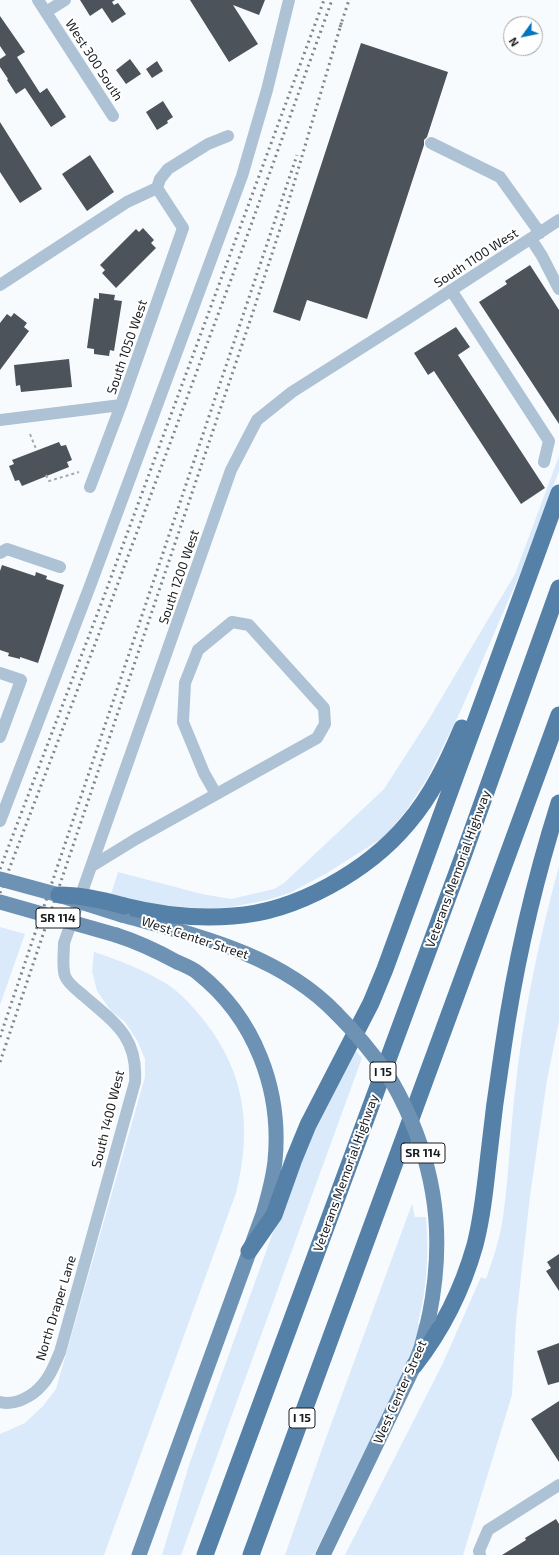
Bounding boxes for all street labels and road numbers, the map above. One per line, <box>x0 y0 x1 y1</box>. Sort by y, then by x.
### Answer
street label: West 300 South <box>62 16 126 104</box>
street label: South 1100 West <box>431 225 521 291</box>
street label: South 1050 West <box>104 298 150 396</box>
street label: South 1200 West <box>155 528 203 626</box>
street label: Veterans Memorial Highway <box>422 788 494 950</box>
road number: SR 114 <box>36 908 80 928</box>
street label: West Center Street <box>139 913 251 963</box>
road number: I 15 <box>370 1062 396 1082</box>
street label: South 1400 West <box>88 1069 128 1169</box>
street label: Veterans Memorial Highway <box>310 1092 382 1254</box>
road number: SR 114 <box>401 1143 445 1163</box>
street label: North Draper Lane <box>33 1254 79 1362</box>
street label: West Center Street <box>370 1338 430 1446</box>
road number: I 15 <box>289 1408 315 1428</box>

